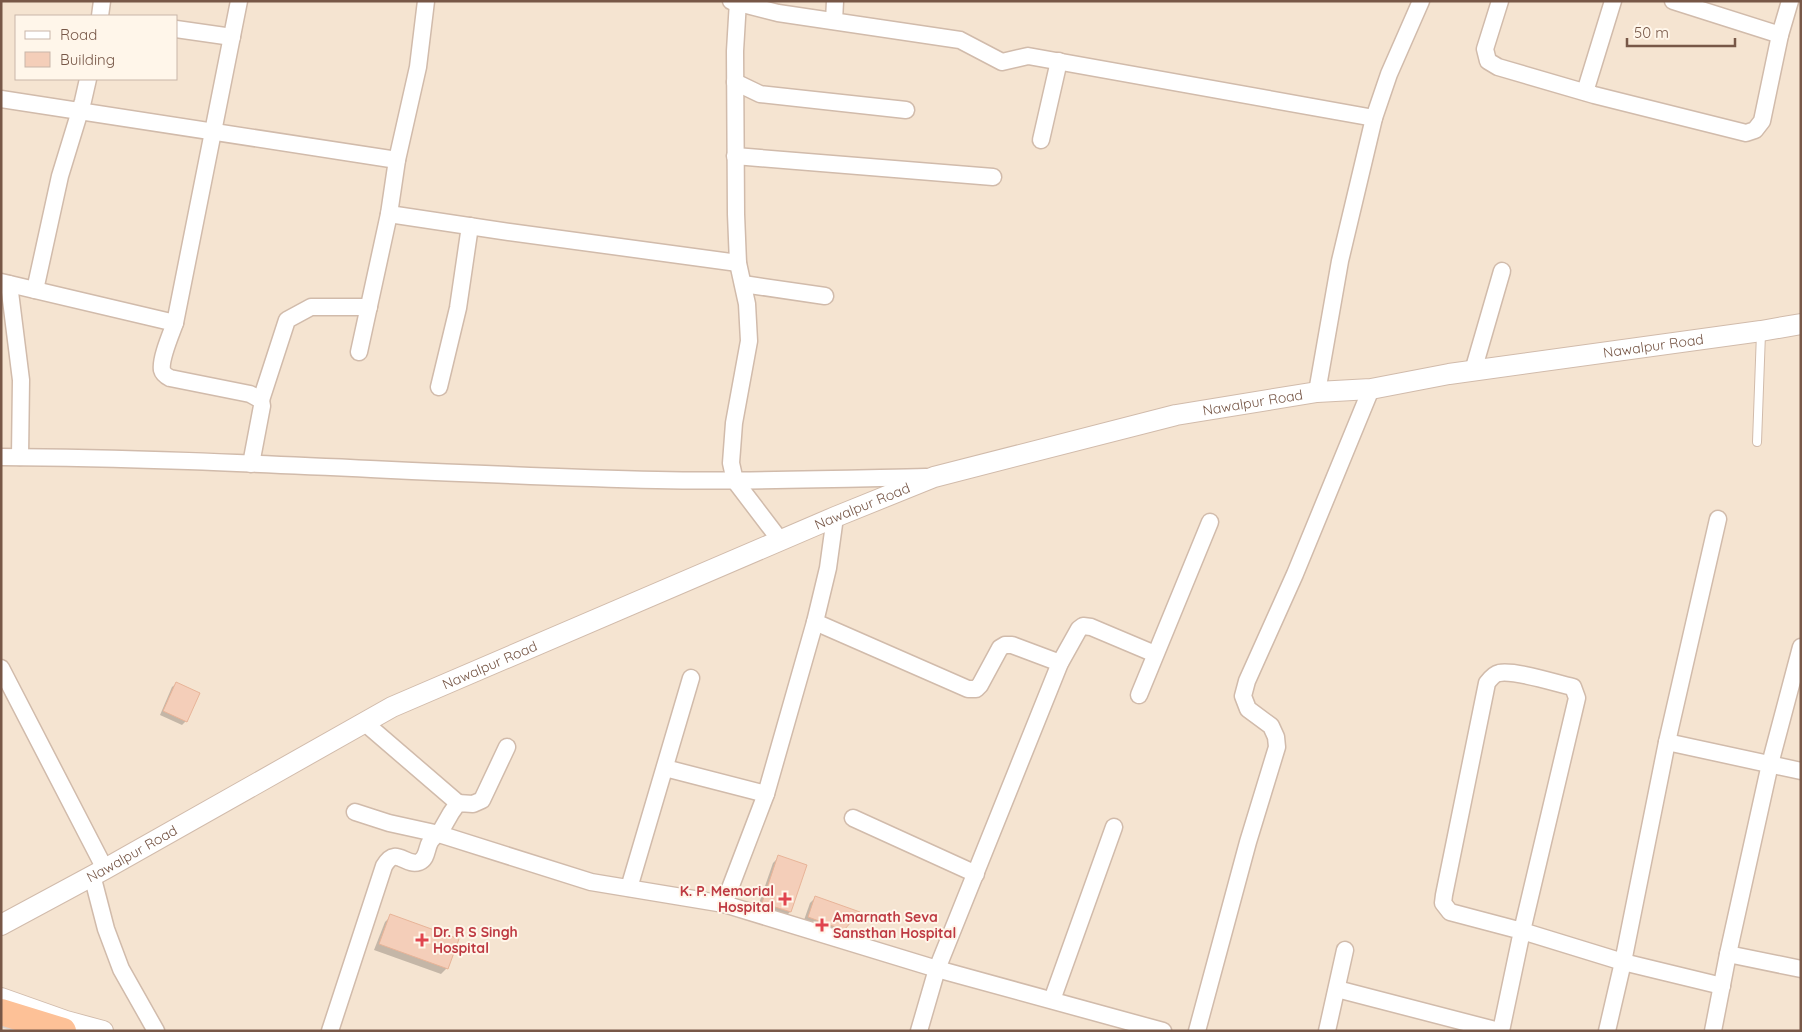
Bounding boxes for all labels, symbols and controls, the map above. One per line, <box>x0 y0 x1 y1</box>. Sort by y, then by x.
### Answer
legend <box>15 15 178 80</box>
scale bar <box>1627 15 1734 47</box>
text: 50 m <box>1634 23 1669 42</box>
text: Road <box>60 25 97 44</box>
text: Building <box>60 50 115 69</box>
street label: Nawalpur Road <box>1602 330 1705 362</box>
street label: Nawalpur Road <box>1201 385 1304 420</box>
street label: Nawalpur Road <box>812 479 913 534</box>
street label: Nawalpur Road <box>440 637 540 693</box>
street label: Nawalpur Road <box>83 821 180 886</box>
place label: K. P. Memorial Hospital <box>680 882 774 916</box>
marker: K. P. Memorial Hospital <box>778 892 792 906</box>
place label: Amarnath Seva Sansthan Hospital <box>833 908 956 942</box>
marker: Amarnath Seva Sansthan Hospital <box>815 918 829 932</box>
place label: Dr. R S Singh Hospital <box>433 923 518 957</box>
marker: Dr. R S Singh Hospital <box>415 933 429 947</box>

